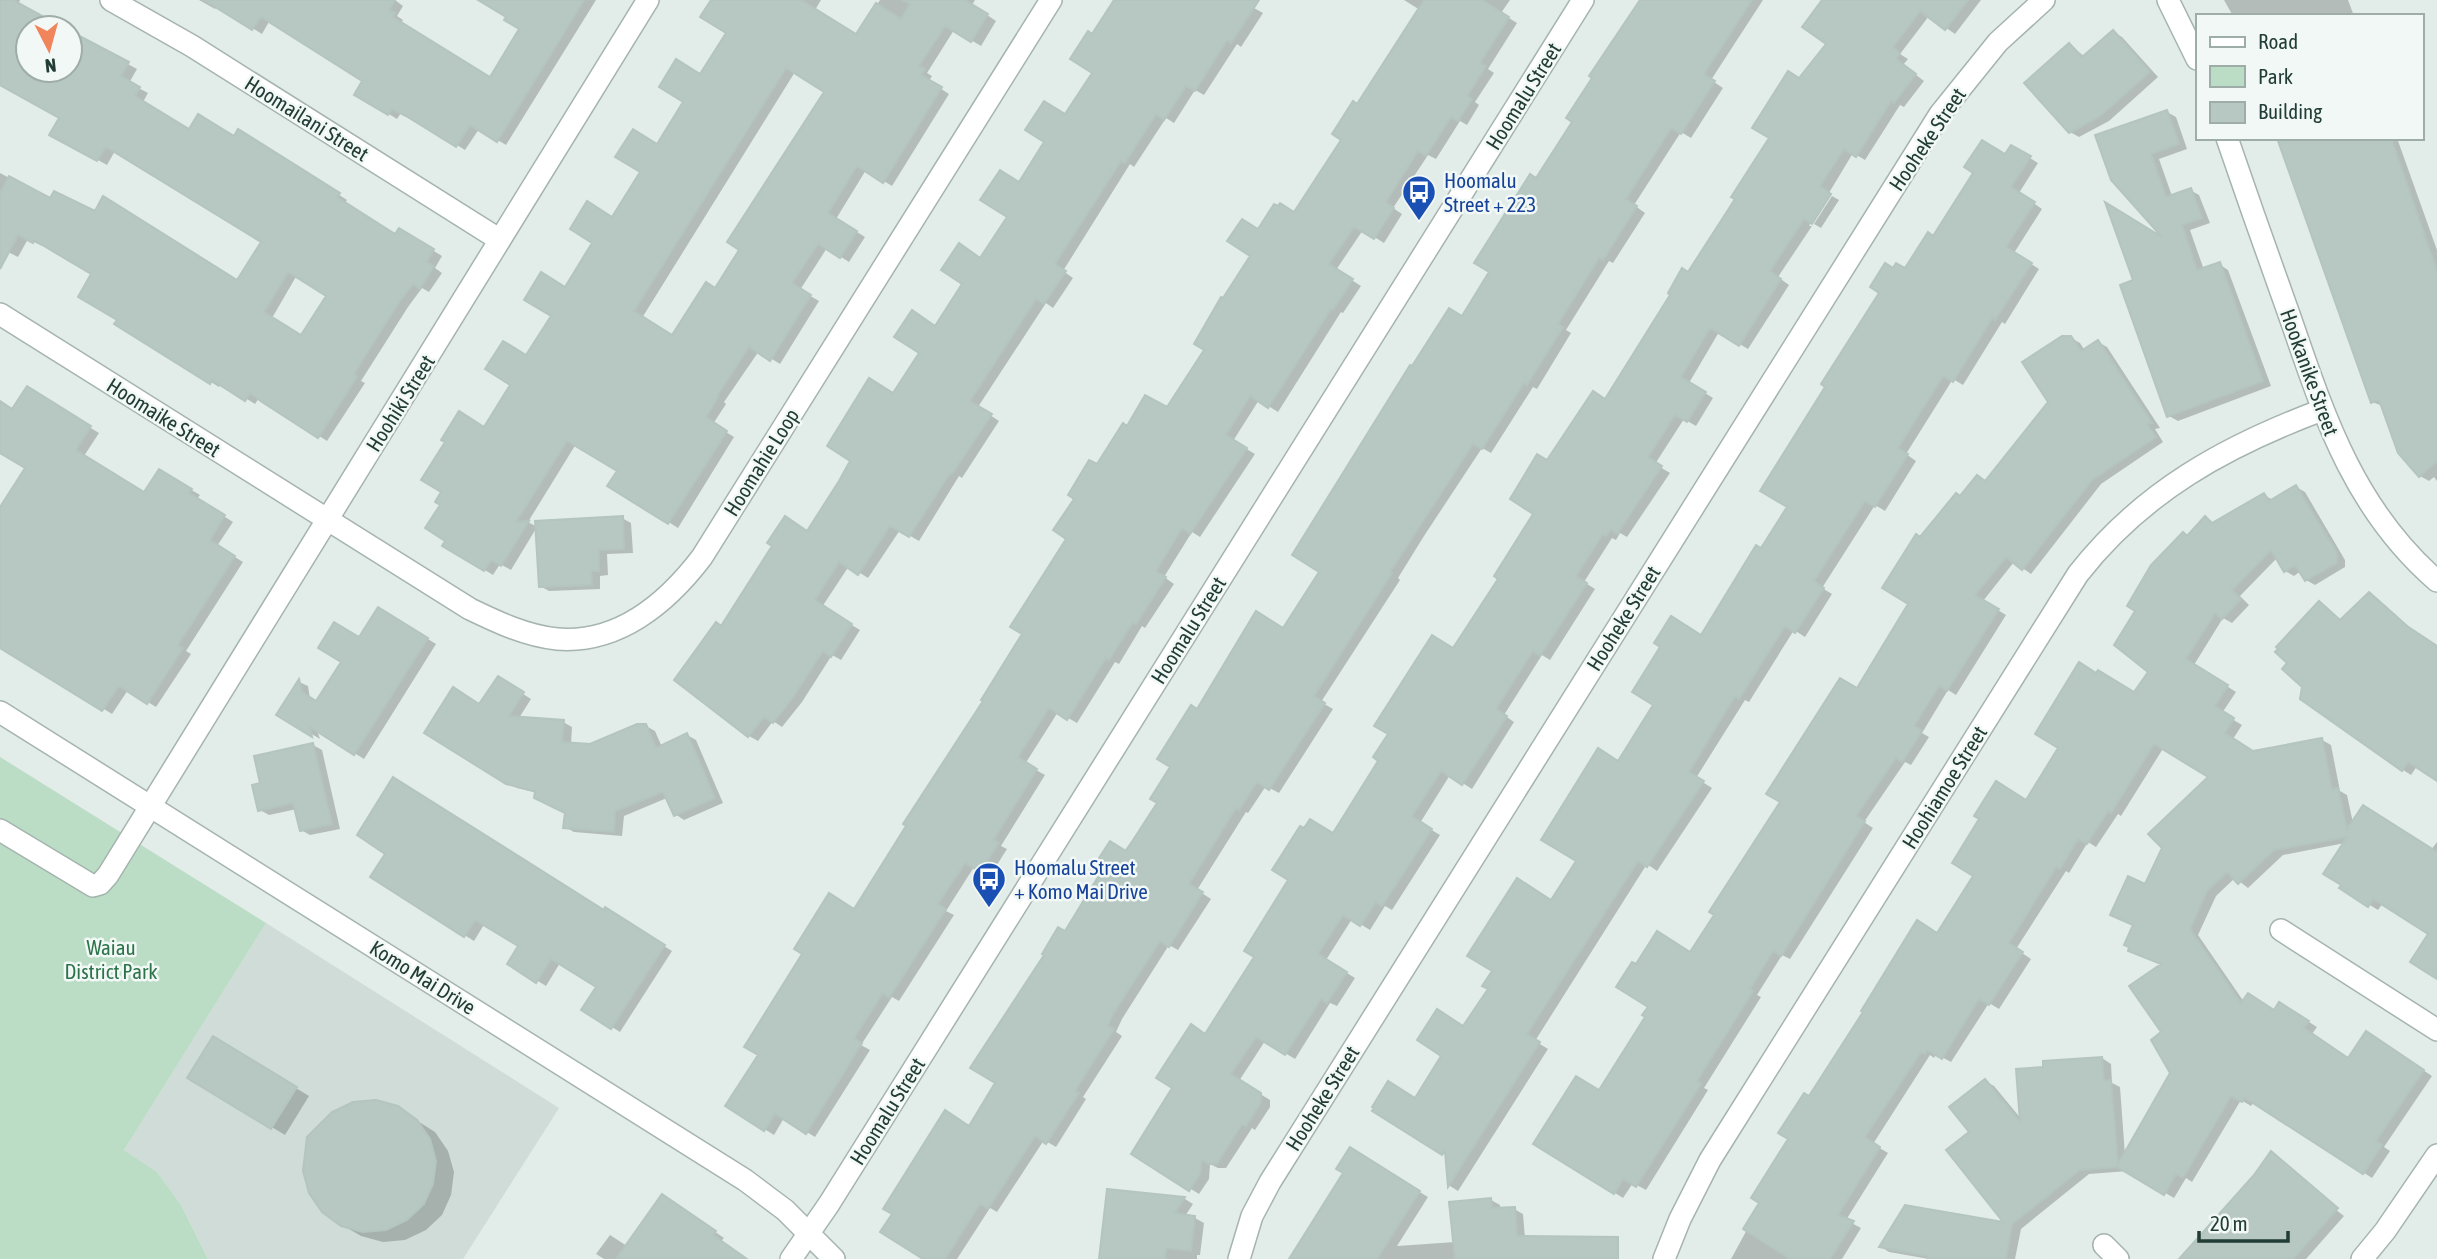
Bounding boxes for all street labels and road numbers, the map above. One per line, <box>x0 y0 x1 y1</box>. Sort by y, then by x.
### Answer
street label: Hoomalu Street <box>1481 38 1565 154</box>
street label: Hoomailani Street <box>241 70 373 166</box>
street label: Hooheke Street <box>1884 83 1970 195</box>
street label: Hookanike Street <box>2276 305 2344 439</box>
street label: Hoohiki Street <box>361 350 439 456</box>
street label: Hoomaike Street <box>103 373 225 461</box>
street label: Hoomahie Loop <box>718 404 804 520</box>
street label: Hooheke Street <box>1581 561 1665 675</box>
street label: Hoomalu Street <box>1146 572 1230 688</box>
street label: Hoohiamoe Street <box>1897 721 1991 853</box>
street label: Komo Mai Drive <box>366 935 480 1019</box>
street label: Hooheke Street <box>1280 1041 1364 1155</box>
street label: Hoomalu Street <box>845 1053 929 1169</box>

